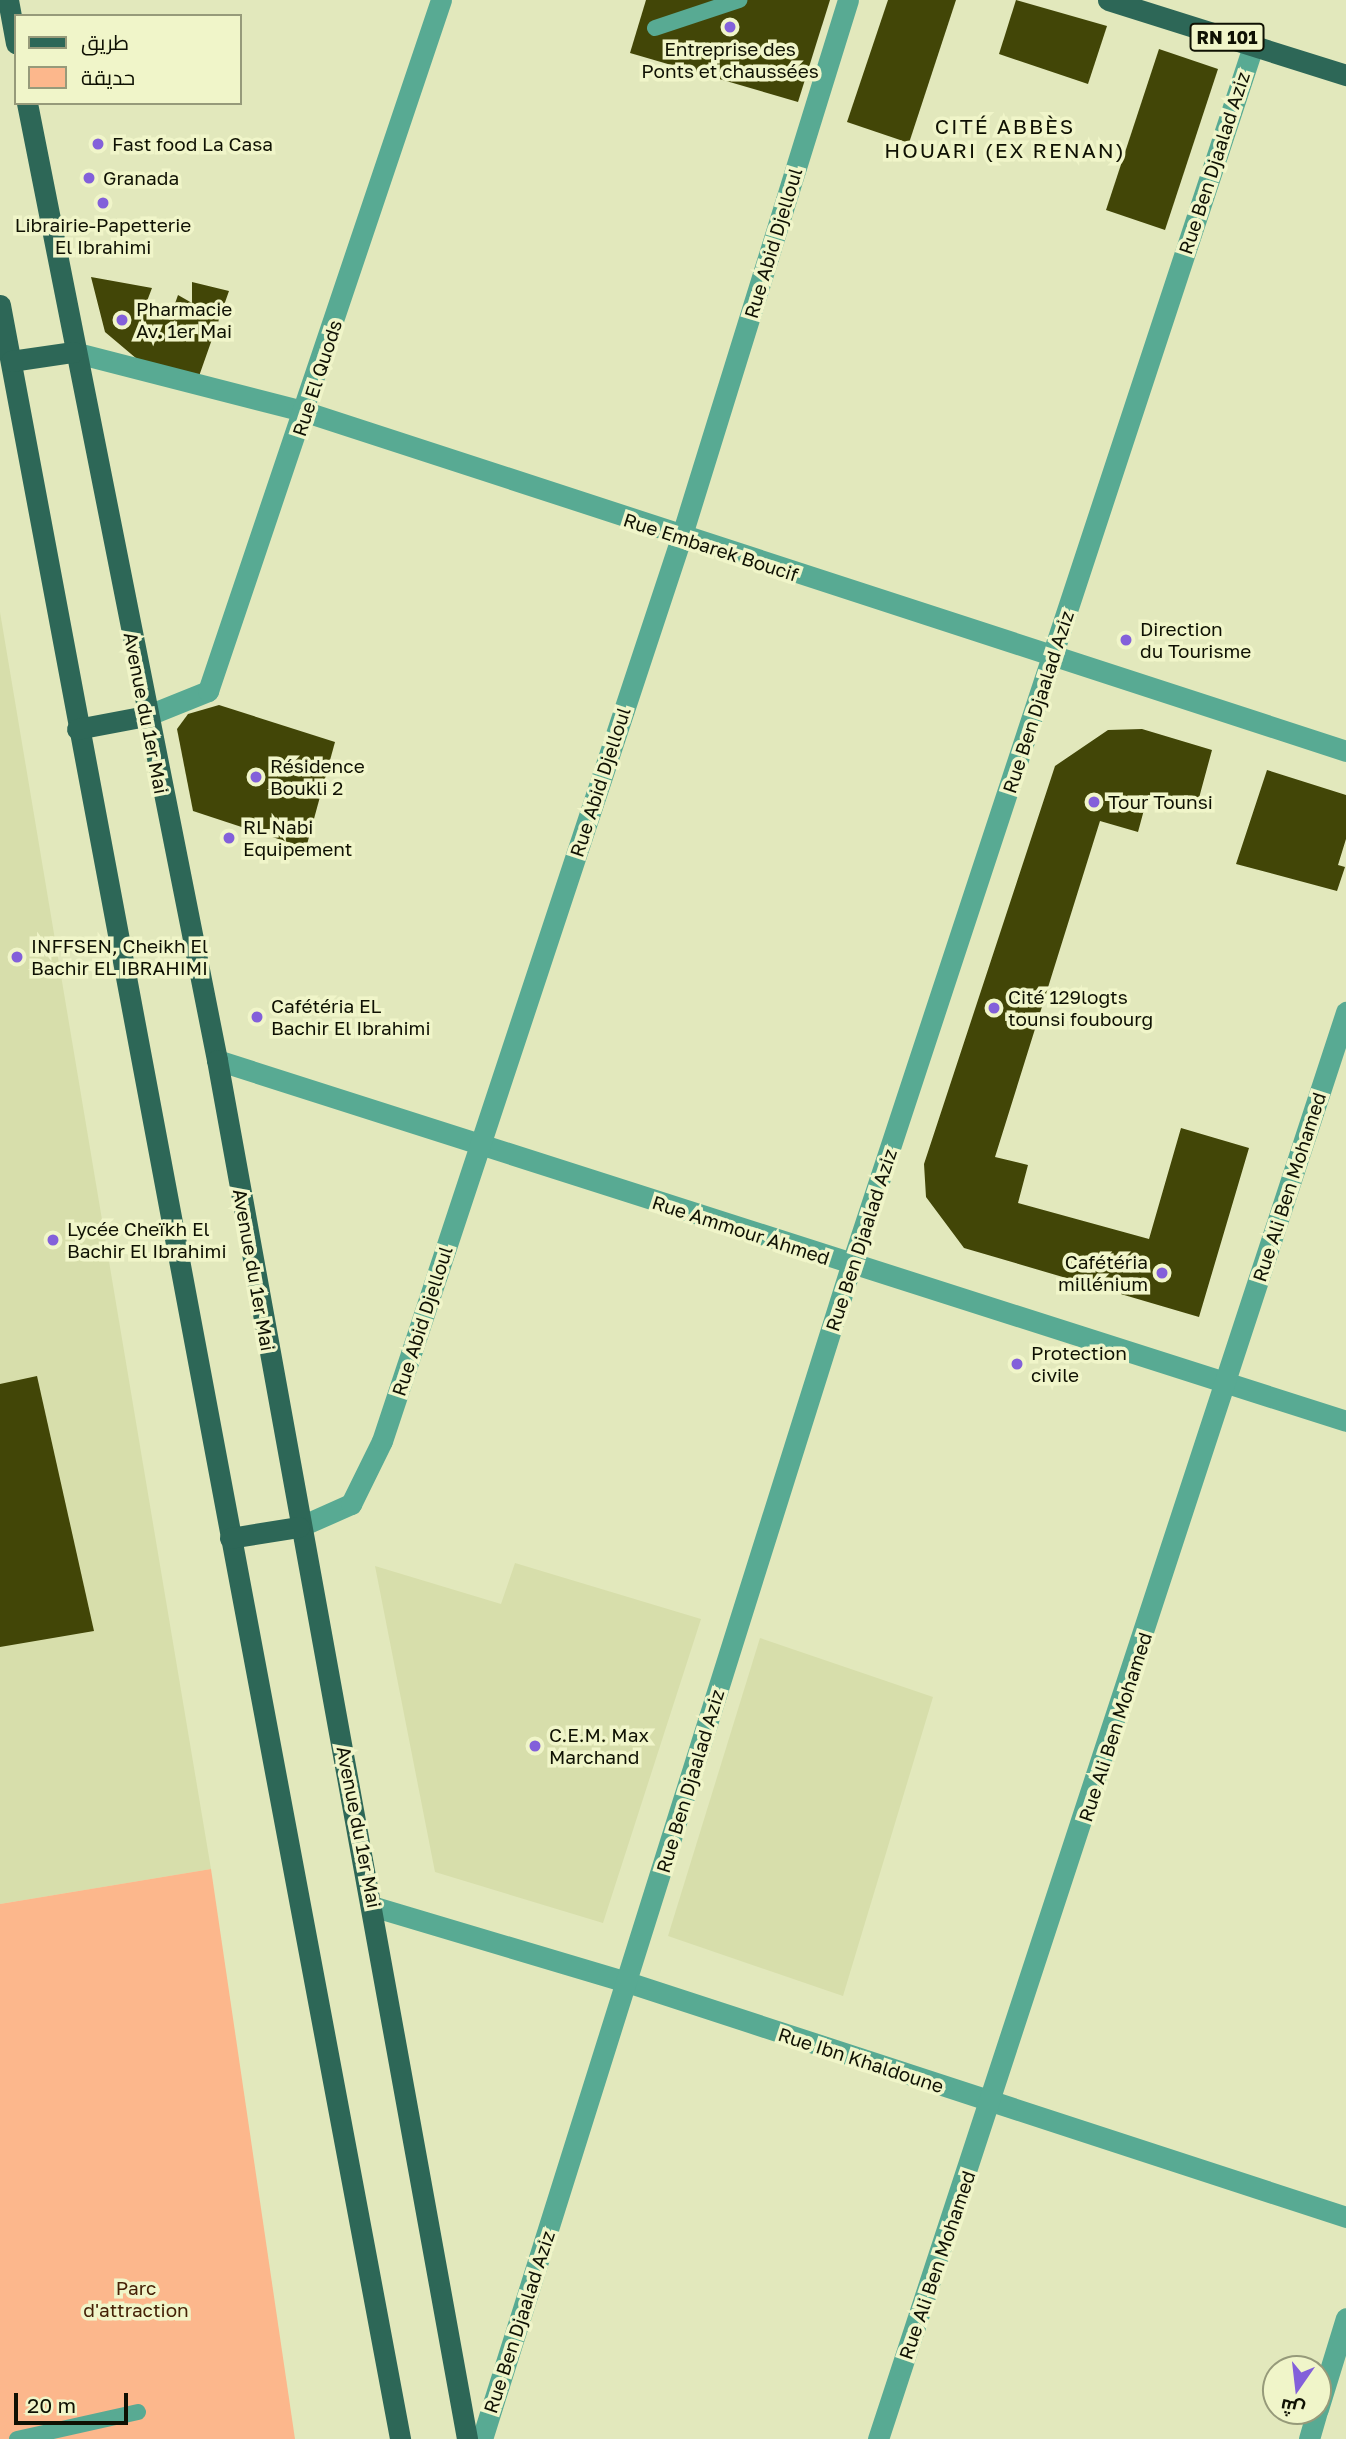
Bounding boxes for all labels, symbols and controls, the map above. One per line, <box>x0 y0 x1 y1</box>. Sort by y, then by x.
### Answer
legend <box>14 14 242 105</box>
marker: Entreprise des Ponts et chaussées <box>722 19 738 35</box>
road number: RN 101 <box>1188 22 1266 52</box>
text: طريق <box>81 29 129 55</box>
place label: Entreprise des Ponts et chaussées <box>641 38 819 82</box>
text: حديقة <box>81 64 135 90</box>
street label: Rue Ben Djaalad Aziz <box>1174 69 1254 257</box>
district label: CITÉ ABBÈS HOUARI (EX RENAN) <box>886 113 1124 163</box>
place label: Fast food La Casa <box>112 133 273 155</box>
marker: Fast food La Casa <box>90 136 106 152</box>
street label: Rue Abid Djelloul <box>739 165 807 321</box>
place label: Granada <box>103 167 179 189</box>
marker: Granada <box>81 170 97 186</box>
marker: Librairie-Papetterie El Ibrahimi <box>95 195 111 211</box>
place label: Librairie-Papetterie El Ibrahimi <box>15 214 191 258</box>
place label: Pharmacie Av. 1er Mai <box>136 298 232 342</box>
marker: Pharmacie Av. 1er Mai <box>114 312 130 328</box>
street label: Rue El Quods <box>287 317 347 439</box>
street label: Rue Embarek Boucif <box>621 508 801 586</box>
street label: Rue Ben Djaalad Aziz <box>998 608 1078 796</box>
place label: Direction du Tourisme <box>1140 618 1251 662</box>
street label: Avenue du 1er Mai <box>119 630 173 796</box>
marker: Direction du Tourisme <box>1118 632 1134 648</box>
street label: Rue Abid Djelloul <box>565 704 635 860</box>
place label: Résidence Boukli 2 <box>270 755 365 799</box>
marker: Résidence Boukli 2 <box>248 769 264 785</box>
place label: Tour Tounsi <box>1108 791 1213 813</box>
marker: Tour Tounsi <box>1086 794 1102 810</box>
place label: RL Nabi Equipement <box>243 816 352 860</box>
marker: RL Nabi Equipement <box>221 830 237 846</box>
place label: INFFSEN, Cheikh El Bachir EL IBRAHIMI <box>31 935 208 979</box>
marker: INFFSEN, Cheikh El Bachir EL IBRAHIMI <box>9 949 25 965</box>
place label: Cité 129logts tounsi foubourg <box>1008 986 1153 1030</box>
place label: Cafétéria EL Bachir El Ibrahimi <box>271 995 430 1039</box>
marker: Cité 129logts tounsi foubourg <box>986 1000 1002 1016</box>
marker: Cafétéria EL Bachir El Ibrahimi <box>249 1009 265 1025</box>
street label: Rue Ali Ben Mohamed <box>1248 1089 1330 1285</box>
street label: Rue Ben Djaalad Aziz <box>821 1146 901 1334</box>
street label: Avenue du 1er Mai <box>229 1187 279 1353</box>
street label: Rue Ammour Ahmed <box>649 1191 833 1269</box>
place label: Lycée Cheïkh El Bachir El Ibrahimi <box>67 1218 226 1262</box>
marker: Lycée Cheïkh El Bachir El Ibrahimi <box>45 1232 61 1248</box>
street label: Rue Abid Djelloul <box>387 1243 457 1399</box>
place label: Cafétéria millénium <box>1058 1251 1148 1295</box>
marker: Cafétéria millénium <box>1154 1265 1170 1281</box>
place label: Protection civile <box>1031 1342 1127 1386</box>
marker: Protection civile <box>1009 1356 1025 1372</box>
street label: Rue Ali Ben Mohamed <box>1074 1629 1156 1825</box>
street label: Rue Ben Djaalad Aziz <box>651 1687 729 1875</box>
place label: C.E.M. Max Marchand <box>549 1724 649 1768</box>
marker: C.E.M. Max Marchand <box>527 1738 543 1754</box>
street label: Avenue du 1er Mai <box>332 1744 386 1910</box>
street label: Rue Ibn Khaldoune <box>775 2022 947 2098</box>
street label: Rue Ali Ben Mohamed <box>894 2168 980 2362</box>
street label: Rue Ben Djaalad Aziz <box>479 2228 559 2416</box>
park label: Parc d'attraction <box>83 2277 189 2321</box>
north arrow <box>1262 2355 1332 2425</box>
scale bar <box>18 2380 131 2424</box>
text: 20 m <box>27 2392 76 2418</box>
text: ش <box>1278 2395 1307 2423</box>

